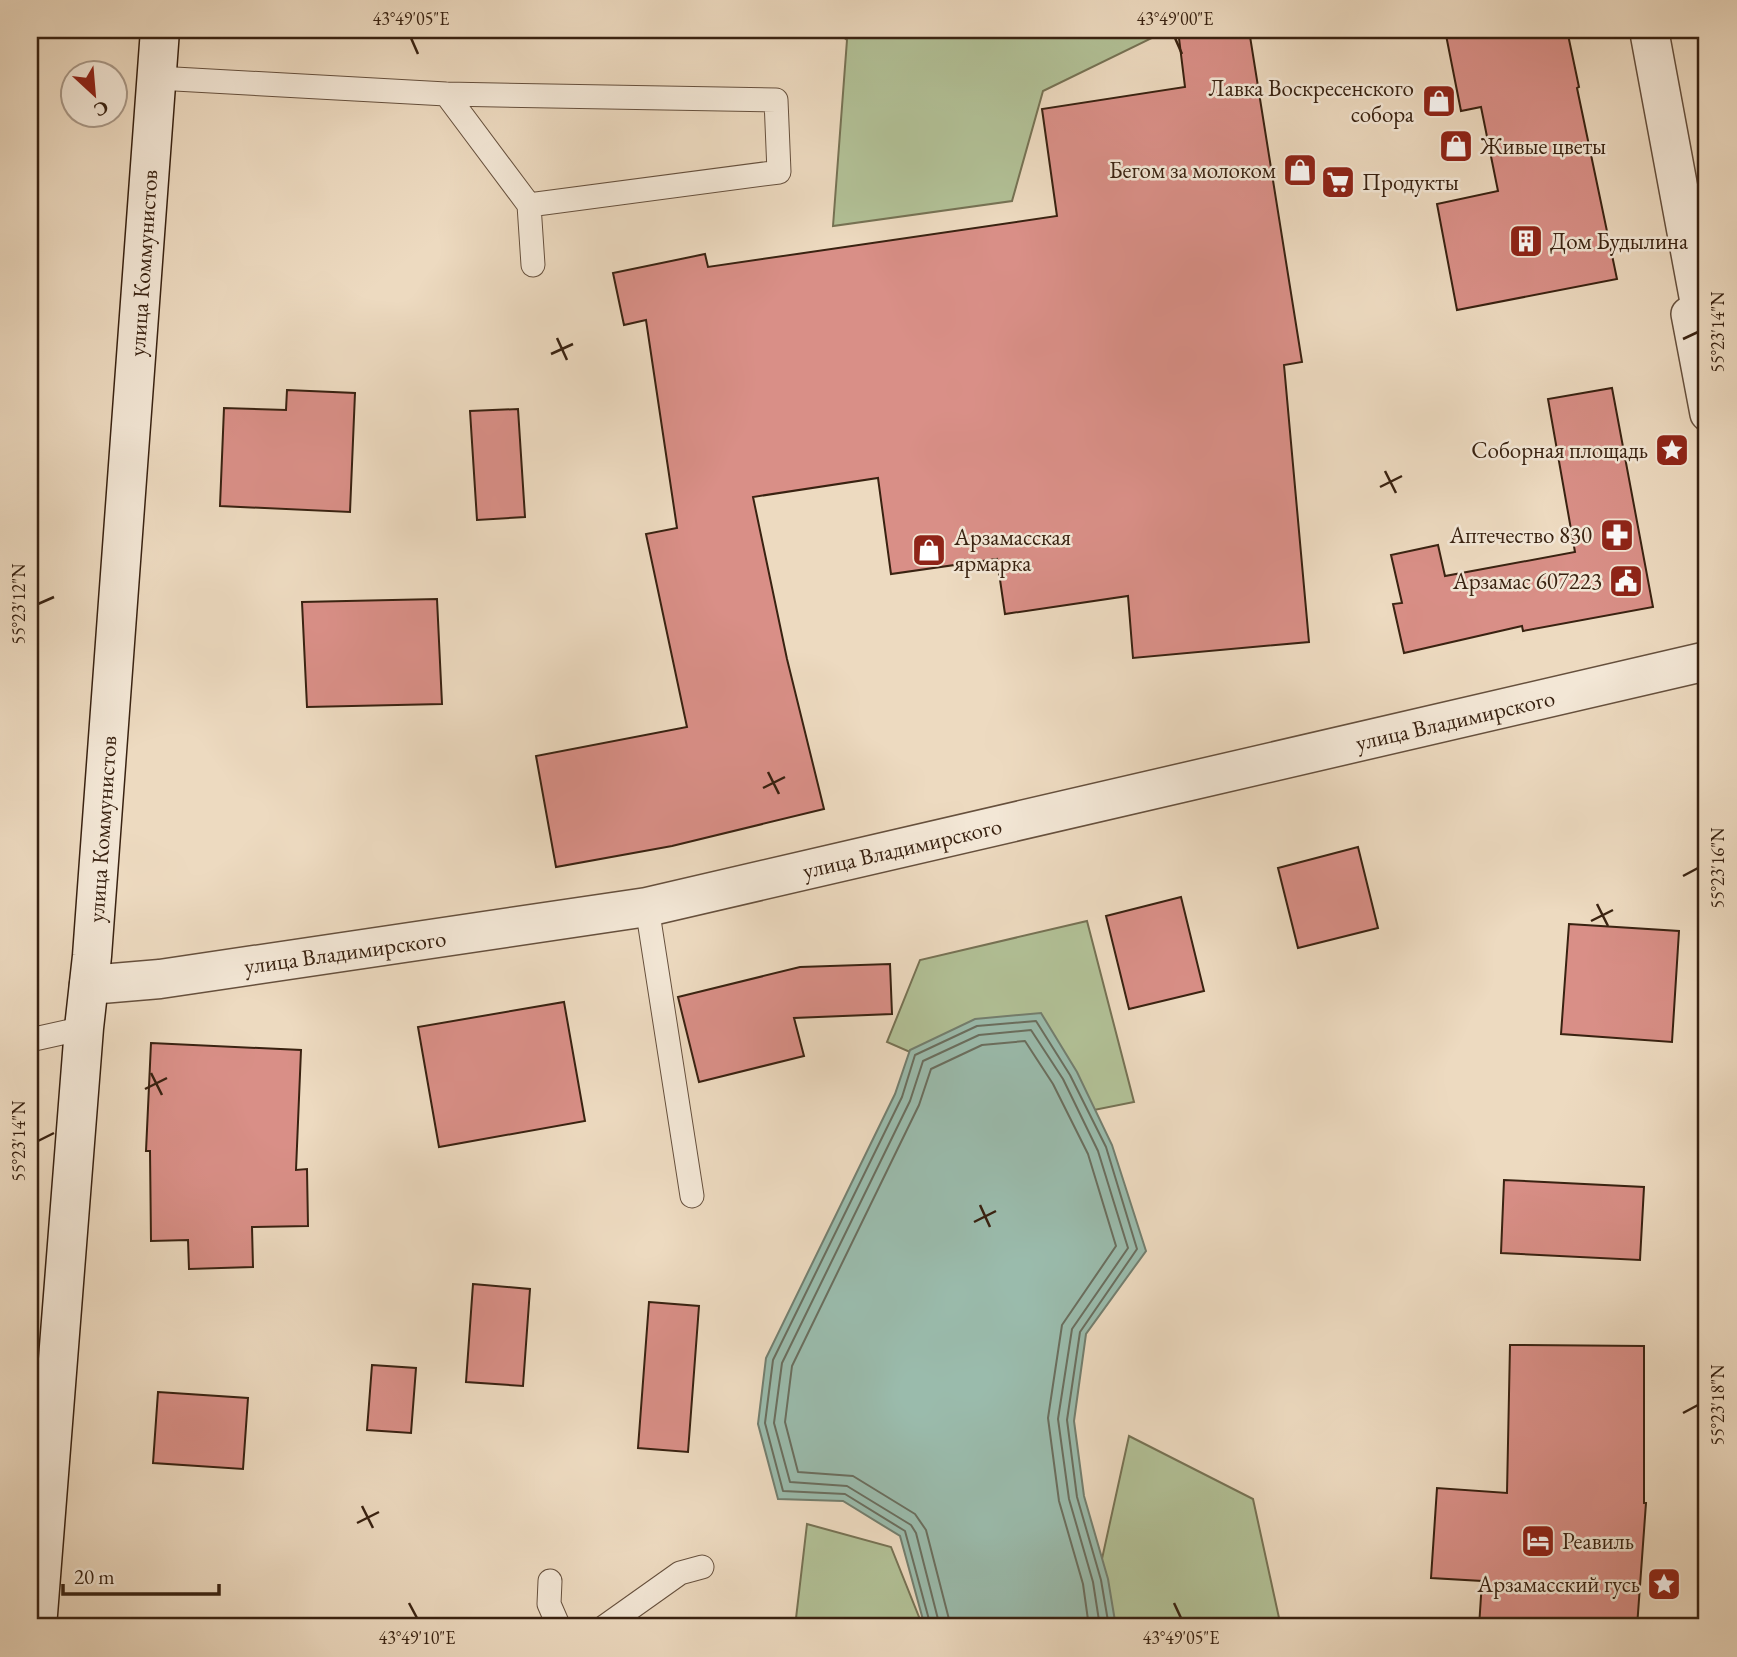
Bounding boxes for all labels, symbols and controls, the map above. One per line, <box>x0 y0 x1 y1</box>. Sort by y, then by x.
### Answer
text: 43°49'05"E <box>373 7 449 30</box>
text: 43°49'00"E <box>1137 7 1213 30</box>
north arrow <box>60 60 130 130</box>
place label: Лавка Воскресенского собора <box>1208 73 1415 129</box>
shop icon: Лавка Воскресенского собора <box>1420 82 1458 120</box>
text: С <box>90 95 113 123</box>
shop icon: Живые цветы <box>1437 127 1475 165</box>
place label: Живые цветы <box>1479 131 1606 161</box>
shop icon: Бегом за молоком <box>1281 151 1319 189</box>
place label: Бегом за молоком <box>1109 155 1277 185</box>
supermarket icon: Продукты <box>1319 163 1357 201</box>
place label: Продукты <box>1362 167 1459 197</box>
street label: улица Коммунистов <box>122 168 165 357</box>
building icon: Дом Будылина <box>1507 222 1545 260</box>
place label: Дом Будылина <box>1550 226 1689 256</box>
text: 55°23'14"N <box>1706 291 1729 372</box>
place icon: Соборная площадь <box>1653 431 1691 469</box>
place label: Соборная площадь <box>1471 435 1648 465</box>
pharmacy icon: Аптечество 830 <box>1598 516 1636 554</box>
place label: Аптечество 830 <box>1448 520 1592 550</box>
place label: Арзамасская ярмарка <box>953 522 1071 578</box>
shop icon: Арзамасская ярмарка <box>910 531 948 569</box>
public building icon: Арзамас 607223 <box>1607 562 1645 600</box>
text: 55°23'12"N <box>7 563 30 644</box>
place label: Арзамас 607223 <box>1452 566 1602 596</box>
street label: улица Владимирского <box>1352 682 1558 758</box>
street label: улица Коммунистов <box>81 734 124 923</box>
street label: улица Владимирского <box>799 810 1005 886</box>
text: 55°23'16"N <box>1706 827 1729 908</box>
street label: улица Владимирского <box>242 923 448 981</box>
text: 55°23'14"N <box>7 1100 30 1181</box>
text: 55°23'18"N <box>1706 1364 1729 1445</box>
hotel icon: Реавиль <box>1519 1522 1557 1560</box>
place label: Реавиль <box>1562 1526 1634 1556</box>
scale bar <box>63 1552 219 1596</box>
text: 20 m <box>74 1563 115 1590</box>
place icon: Арзамасский гусь <box>1645 1565 1683 1603</box>
place label: Арзамасский гусь <box>1476 1569 1640 1599</box>
text: 43°49'10"E <box>379 1626 455 1649</box>
text: 43°49'05"E <box>1143 1626 1219 1649</box>

